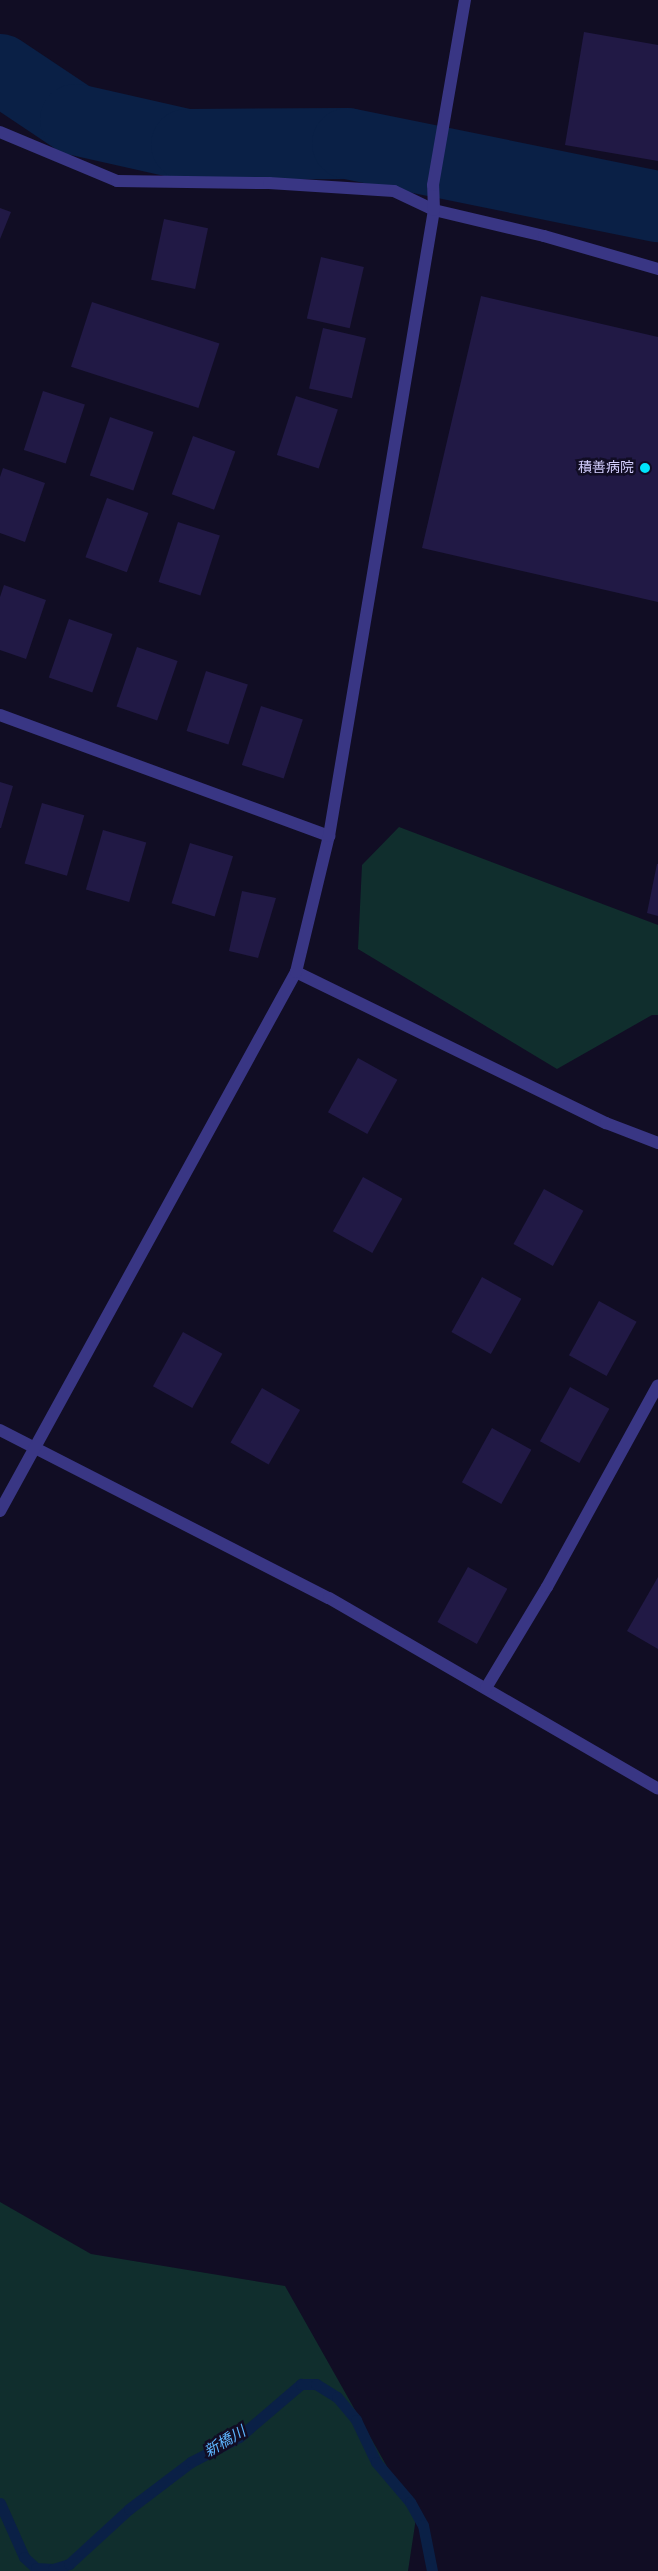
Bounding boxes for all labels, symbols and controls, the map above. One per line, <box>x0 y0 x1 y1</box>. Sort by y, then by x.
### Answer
place label: 積善病院 <box>578 460 634 476</box>
marker: 積善病院 <box>638 461 652 475</box>
water label: 新橋川 <box>201 2423 249 2461</box>

